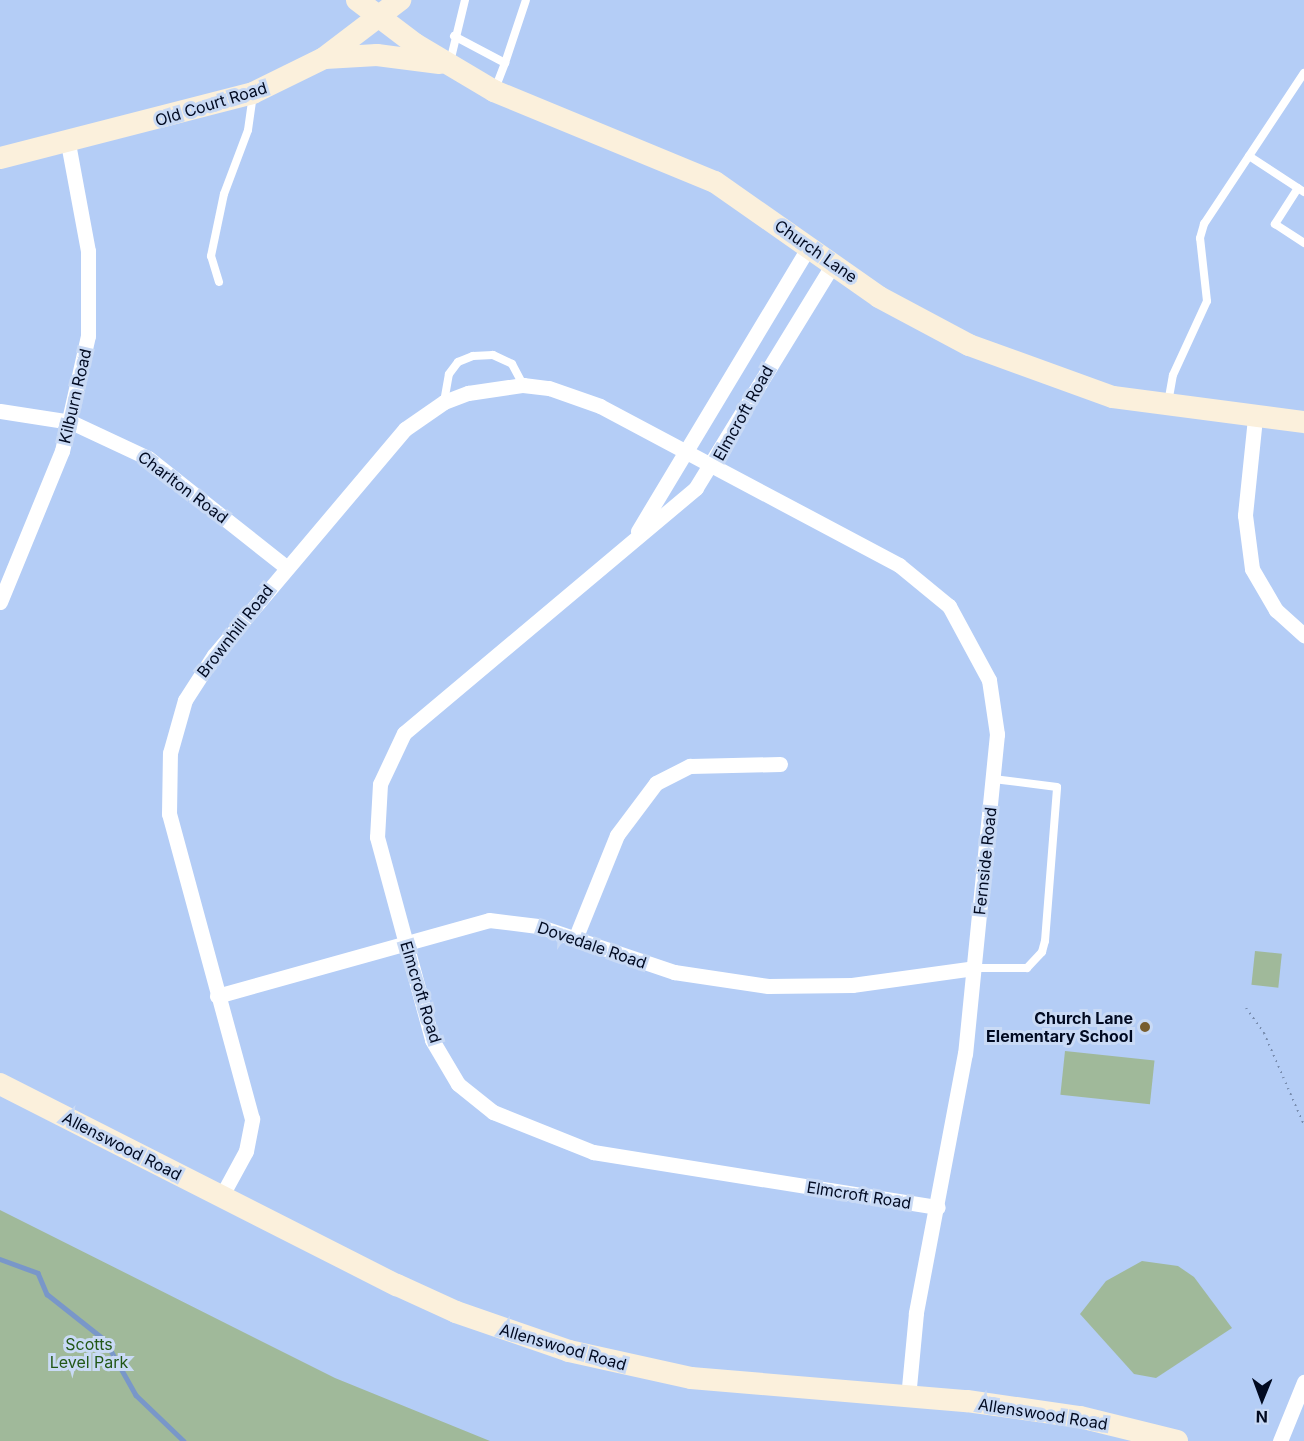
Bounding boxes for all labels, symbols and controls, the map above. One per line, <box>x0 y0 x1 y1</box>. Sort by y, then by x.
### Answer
street label: Old Court Road <box>153 78 269 130</box>
street label: Church Lane <box>771 216 861 286</box>
street label: Kilburn Road <box>55 347 95 445</box>
street label: Elmcroft Road <box>709 362 777 464</box>
street label: Charlton Road <box>134 447 232 527</box>
street label: Brownhill Road <box>193 581 277 681</box>
street label: Fernside Road <box>970 806 1000 916</box>
street label: Dovedale Road <box>535 917 649 973</box>
street label: Elmcroft Road <box>396 939 446 1045</box>
place label: Church Lane Elementary School <box>986 1008 1133 1046</box>
marker: Church Lane Elementary School <box>1138 1020 1152 1034</box>
street label: Allenswood Road <box>59 1108 185 1184</box>
street label: Elmcroft Road <box>805 1177 913 1213</box>
street label: Allenswood Road <box>497 1320 629 1374</box>
park label: Scotts Level Park <box>50 1334 128 1372</box>
north arrow <box>1232 1369 1292 1429</box>
street label: Allenswood Road <box>977 1394 1109 1434</box>
text: N <box>1255 1407 1268 1427</box>

